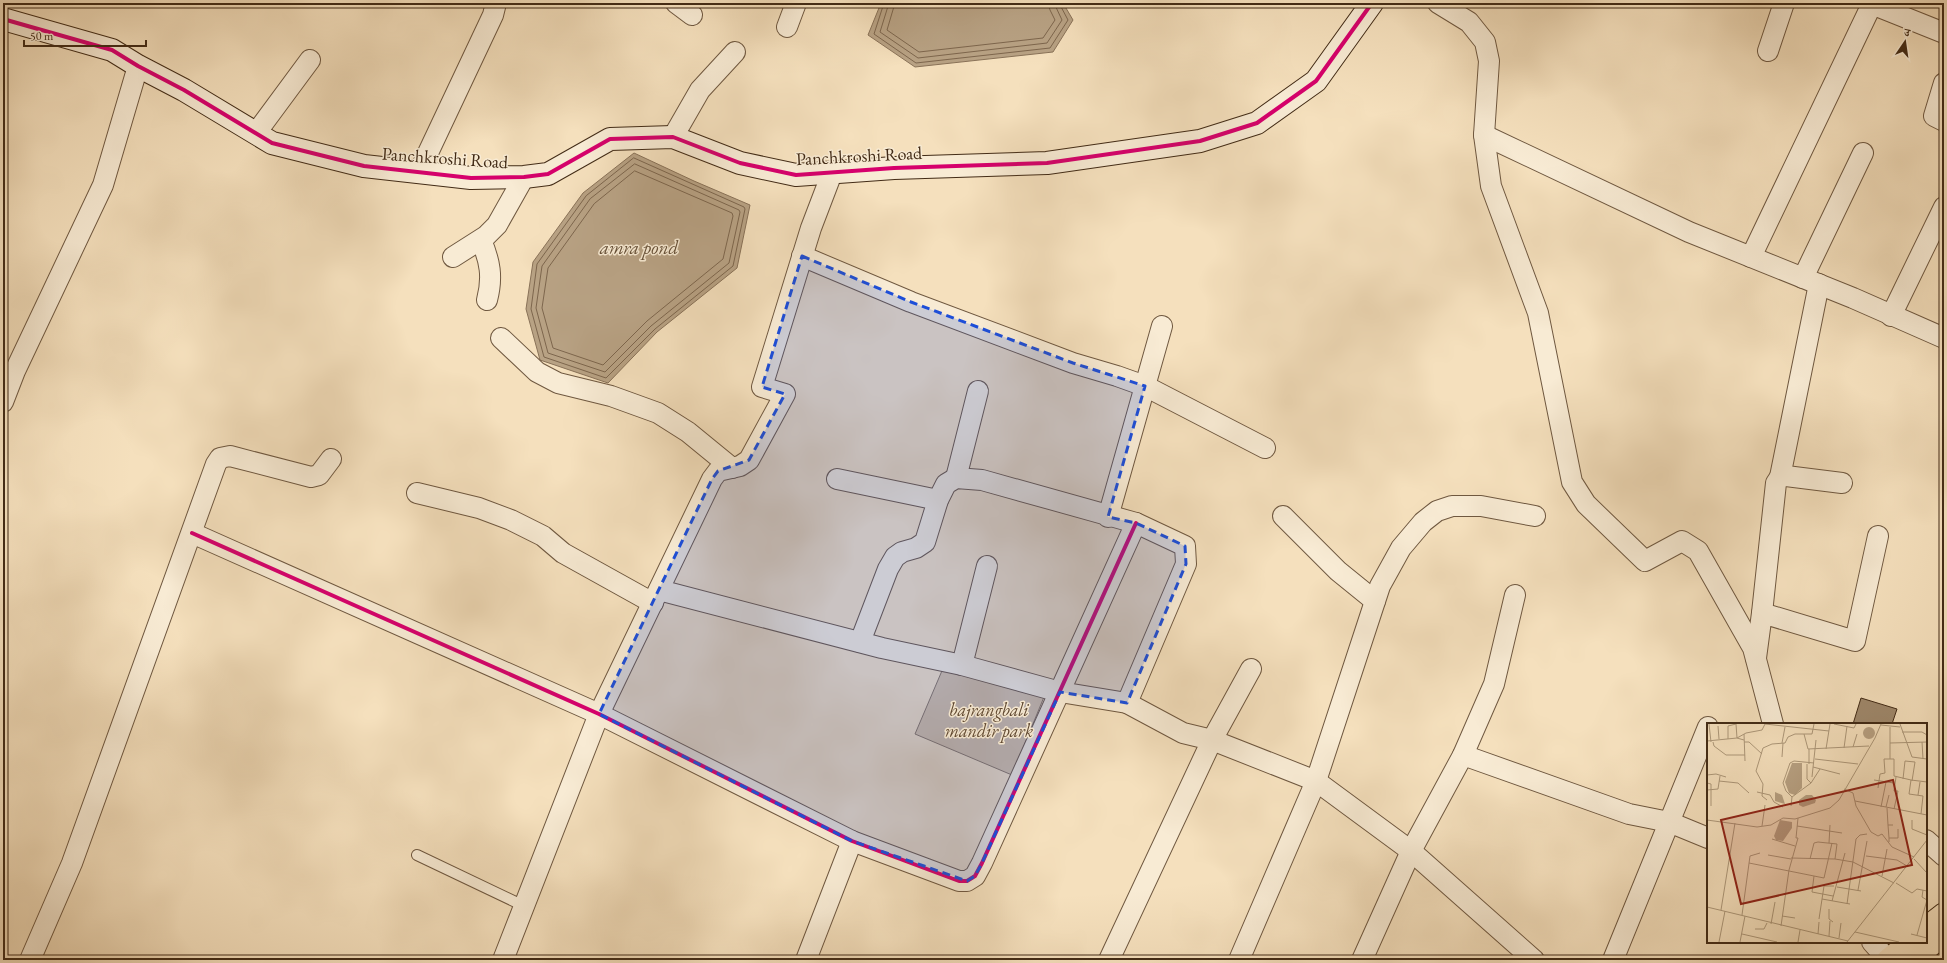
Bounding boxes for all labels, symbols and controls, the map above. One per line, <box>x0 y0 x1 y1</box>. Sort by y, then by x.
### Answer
scale bar <box>24 22 146 48</box>
north arrow <box>1885 22 1925 62</box>
text: उ <box>1902 25 1913 40</box>
text: 50 m <box>30 28 54 44</box>
street label: Panchkroshi Road <box>795 141 924 170</box>
street label: Panchkroshi Road <box>381 142 510 173</box>
water label: amra pond <box>599 235 678 260</box>
park label: bajrangbali mandir park <box>945 698 1033 743</box>
inset map <box>1707 723 1927 943</box>

